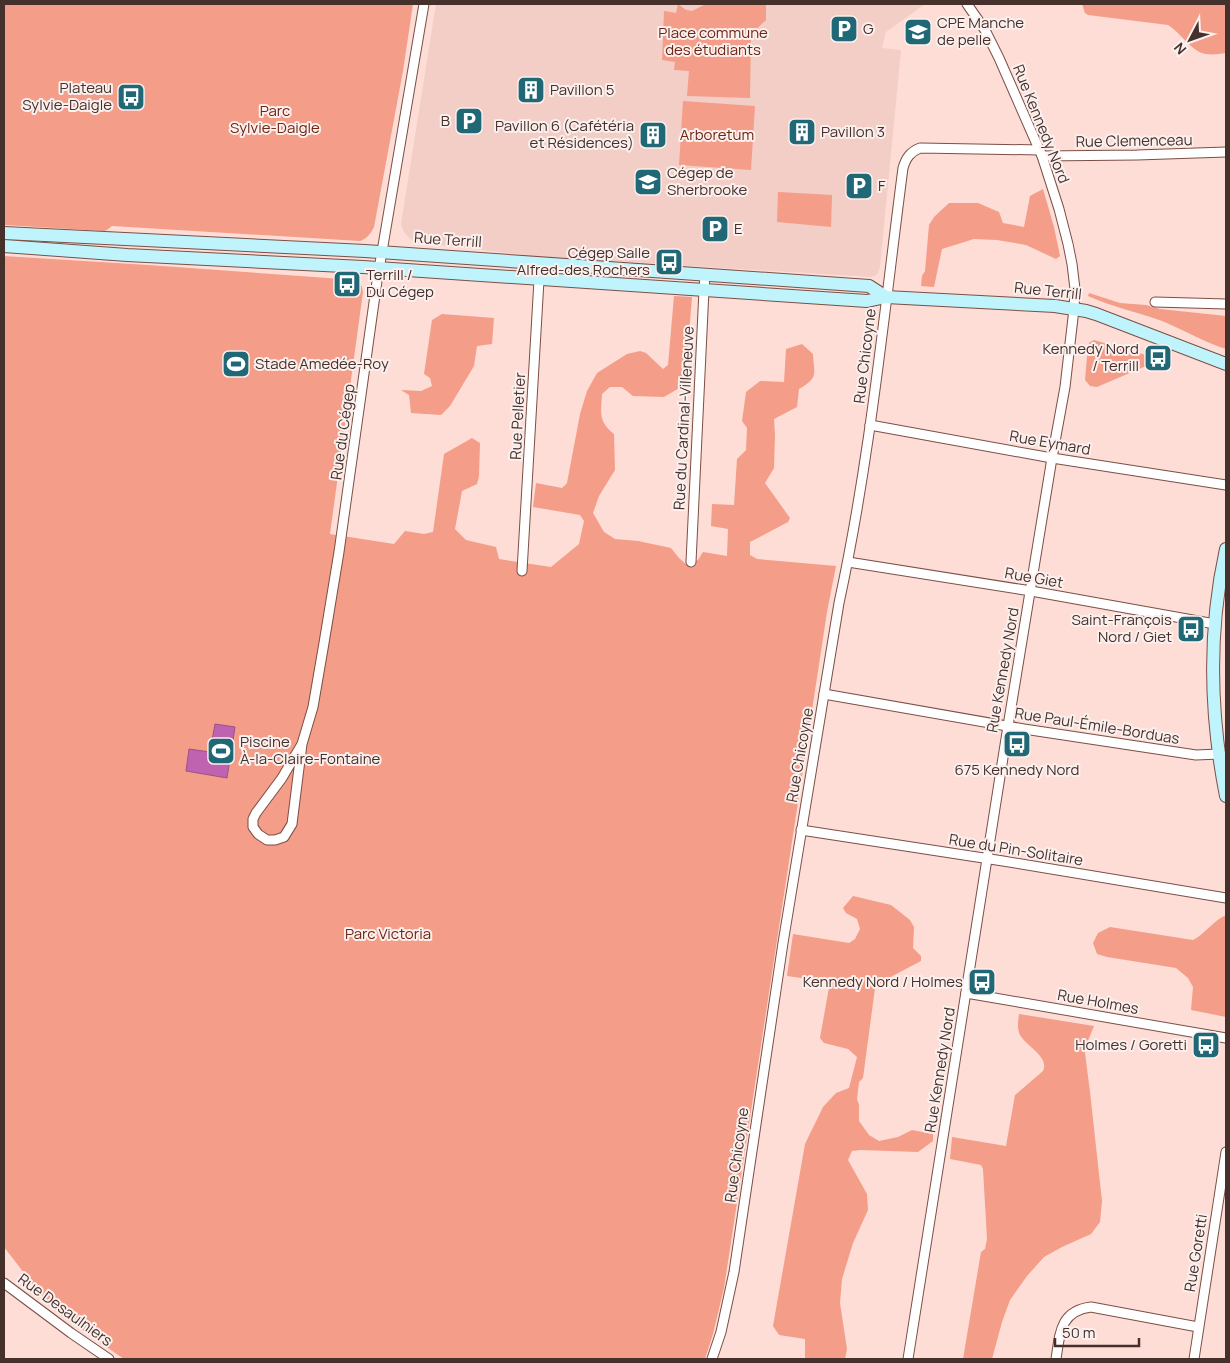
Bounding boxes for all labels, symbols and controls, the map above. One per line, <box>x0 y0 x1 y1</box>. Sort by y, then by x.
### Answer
place label: CPE Manche de pelle <box>937 12 1024 50</box>
parking icon: G <box>829 14 859 44</box>
north arrow <box>1165 15 1215 65</box>
school or university icon: CPE Manche de pelle <box>903 17 933 47</box>
place label: G <box>863 18 874 39</box>
park label: Place commune des étudiants <box>658 22 768 60</box>
text: N <box>1169 39 1190 59</box>
street label: Rue Kennedy Nord <box>1008 61 1075 186</box>
building icon: Pavillon 5 <box>516 75 546 105</box>
place label: Plateau Sylvie-Daigle <box>22 77 112 115</box>
place label: Pavillon 5 <box>550 79 614 100</box>
bus stop icon: Plateau Sylvie-Daigle <box>116 82 146 112</box>
park label: Parc Sylvie-Daigle <box>230 100 320 138</box>
parking icon: B <box>454 106 484 136</box>
place label: B <box>441 110 450 131</box>
place label: Pavillon 6 (Cafétéria et Résidences) <box>495 115 634 153</box>
building icon: Pavillon 3 <box>787 117 817 147</box>
building icon: Pavillon 6 (Cafétéria et Résidences) <box>638 120 668 150</box>
place label: Pavillon 3 <box>821 121 885 142</box>
park label: Arboretum <box>680 124 754 145</box>
street label: Rue Clemenceau <box>1075 129 1193 152</box>
place label: Cégep de Sherbrooke <box>667 162 748 200</box>
school or university icon: Cégep de Sherbrooke <box>633 167 663 197</box>
parking icon: F <box>844 171 874 201</box>
place label: F <box>878 175 886 196</box>
parking icon: E <box>700 214 730 244</box>
place label: E <box>734 218 743 239</box>
street label: Rue Terrill <box>413 227 483 252</box>
place label: Cégep Salle Alfred-des Rochers <box>517 242 650 280</box>
bus stop icon: Cégep Salle Alfred-des Rochers <box>654 247 684 277</box>
place label: Terrill / Du Cégep <box>366 264 434 302</box>
bus stop icon: Terrill / Du Cégep <box>332 269 362 299</box>
street label: Rue Terrill <box>1013 277 1083 304</box>
street label: Rue Chicoyne <box>848 307 881 405</box>
street label: Rue du Cardinal-Villeneuve <box>668 325 699 511</box>
place label: Kennedy Nord / Terrill <box>1043 338 1139 376</box>
bus stop icon: Kennedy Nord / Terrill <box>1143 343 1173 373</box>
sports icon: Stade Amedée-Roy <box>221 349 251 379</box>
place label: Stade Amedée-Roy <box>255 353 389 374</box>
street label: Rue Pelletier <box>505 371 530 460</box>
street label: Rue du Cégep <box>325 382 360 481</box>
street label: Rue Eymard <box>1008 425 1092 460</box>
street label: Rue Giet <box>1003 562 1065 593</box>
street label: Rue Kennedy Nord <box>981 606 1024 734</box>
place label: Saint-François Nord / Giet <box>1072 609 1172 647</box>
bus stop icon: Saint-François Nord / Giet <box>1176 614 1206 644</box>
street label: Rue Paul-Émile-Borduas <box>1013 702 1181 749</box>
street label: Rue Chicoyne <box>781 706 818 804</box>
bus stop icon: 675 Kennedy Nord <box>1002 729 1032 759</box>
place label: Piscine À-la-Claire-Fontaine <box>240 731 381 769</box>
sports icon: Piscine À-la-Claire-Fontaine <box>206 736 236 766</box>
place label: 675 Kennedy Nord <box>955 759 1079 780</box>
street label: Rue du Pin-Solitaire <box>947 829 1085 871</box>
park label: Parc Victoria <box>345 923 431 944</box>
bus stop icon: Kennedy Nord / Holmes <box>967 967 997 997</box>
place label: Kennedy Nord / Holmes <box>803 971 963 992</box>
street label: Rue Holmes <box>1056 984 1140 1019</box>
street label: Rue Kennedy Nord <box>919 1006 960 1134</box>
bus stop icon: Holmes / Goretti <box>1191 1030 1221 1060</box>
place label: Holmes / Goretti <box>1075 1034 1187 1055</box>
street label: Rue Chicoyne <box>719 1106 754 1204</box>
street label: Rue Goretti <box>1179 1213 1212 1293</box>
street label: Rue Desaulniers <box>14 1268 117 1351</box>
scale bar <box>1055 1316 1139 1348</box>
text: 50 m <box>1062 1322 1096 1343</box>

